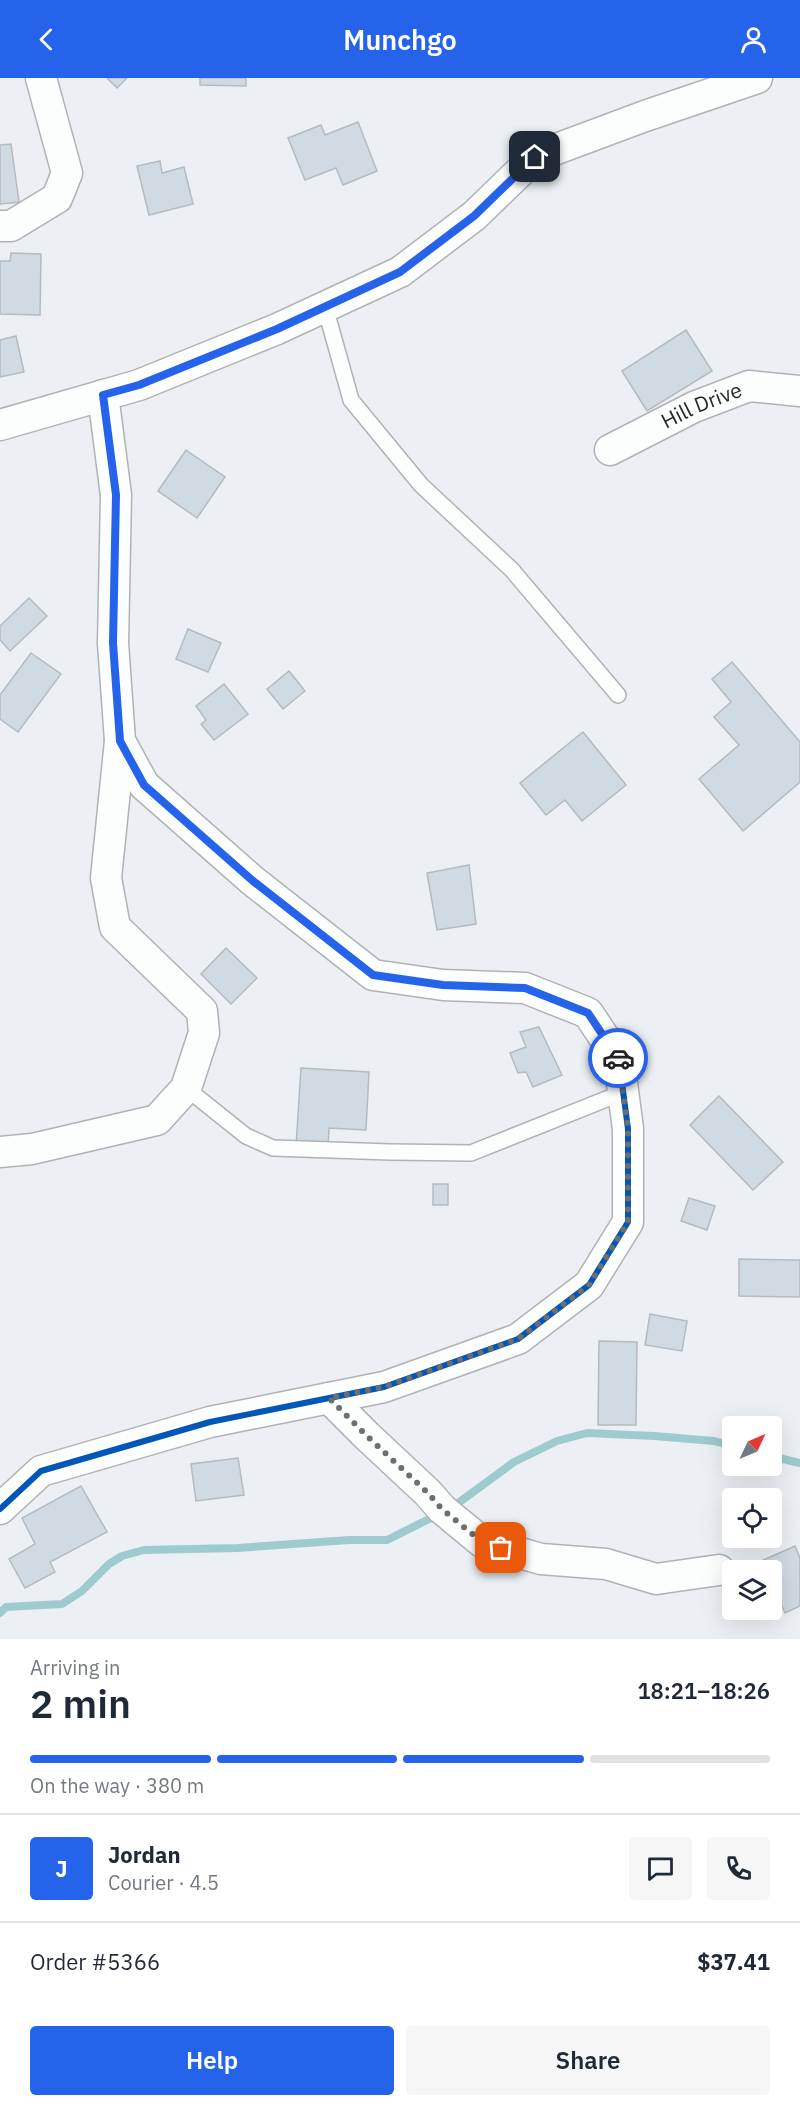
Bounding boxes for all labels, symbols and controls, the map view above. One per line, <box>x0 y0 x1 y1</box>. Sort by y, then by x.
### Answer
text: Munchgo <box>343 22 457 57</box>
icon: back <box>30 23 63 56</box>
icon: person <box>737 23 770 56</box>
pin <box>509 131 560 182</box>
icon: home <box>518 140 551 173</box>
street label: Hill Drive <box>656 375 746 434</box>
courier <box>588 1028 648 1088</box>
icon: car <box>602 1042 635 1075</box>
north arrow <box>722 1416 782 1476</box>
map controls <box>722 1416 782 1620</box>
button: locate <box>722 1488 782 1548</box>
pin <box>475 1522 526 1573</box>
icon: bag <box>484 1531 517 1564</box>
button: layers <box>722 1560 782 1620</box>
text: Arriving in <box>30 1654 120 1681</box>
text: 18:21–18:26 <box>637 1676 770 1705</box>
text: 2 min <box>30 1678 131 1729</box>
text: On the way · 380 m <box>30 1772 204 1799</box>
button: chat <box>629 1837 692 1900</box>
button: phone <box>707 1837 770 1900</box>
text: Jordan <box>108 1840 181 1869</box>
text: J <box>55 1854 68 1883</box>
text: Courier · 4.5 <box>108 1869 219 1896</box>
text: Order #5366 <box>30 1947 160 1976</box>
text: $37.41 <box>697 1947 770 1976</box>
button: Help <box>30 2026 394 2095</box>
button: Share <box>406 2026 770 2095</box>

